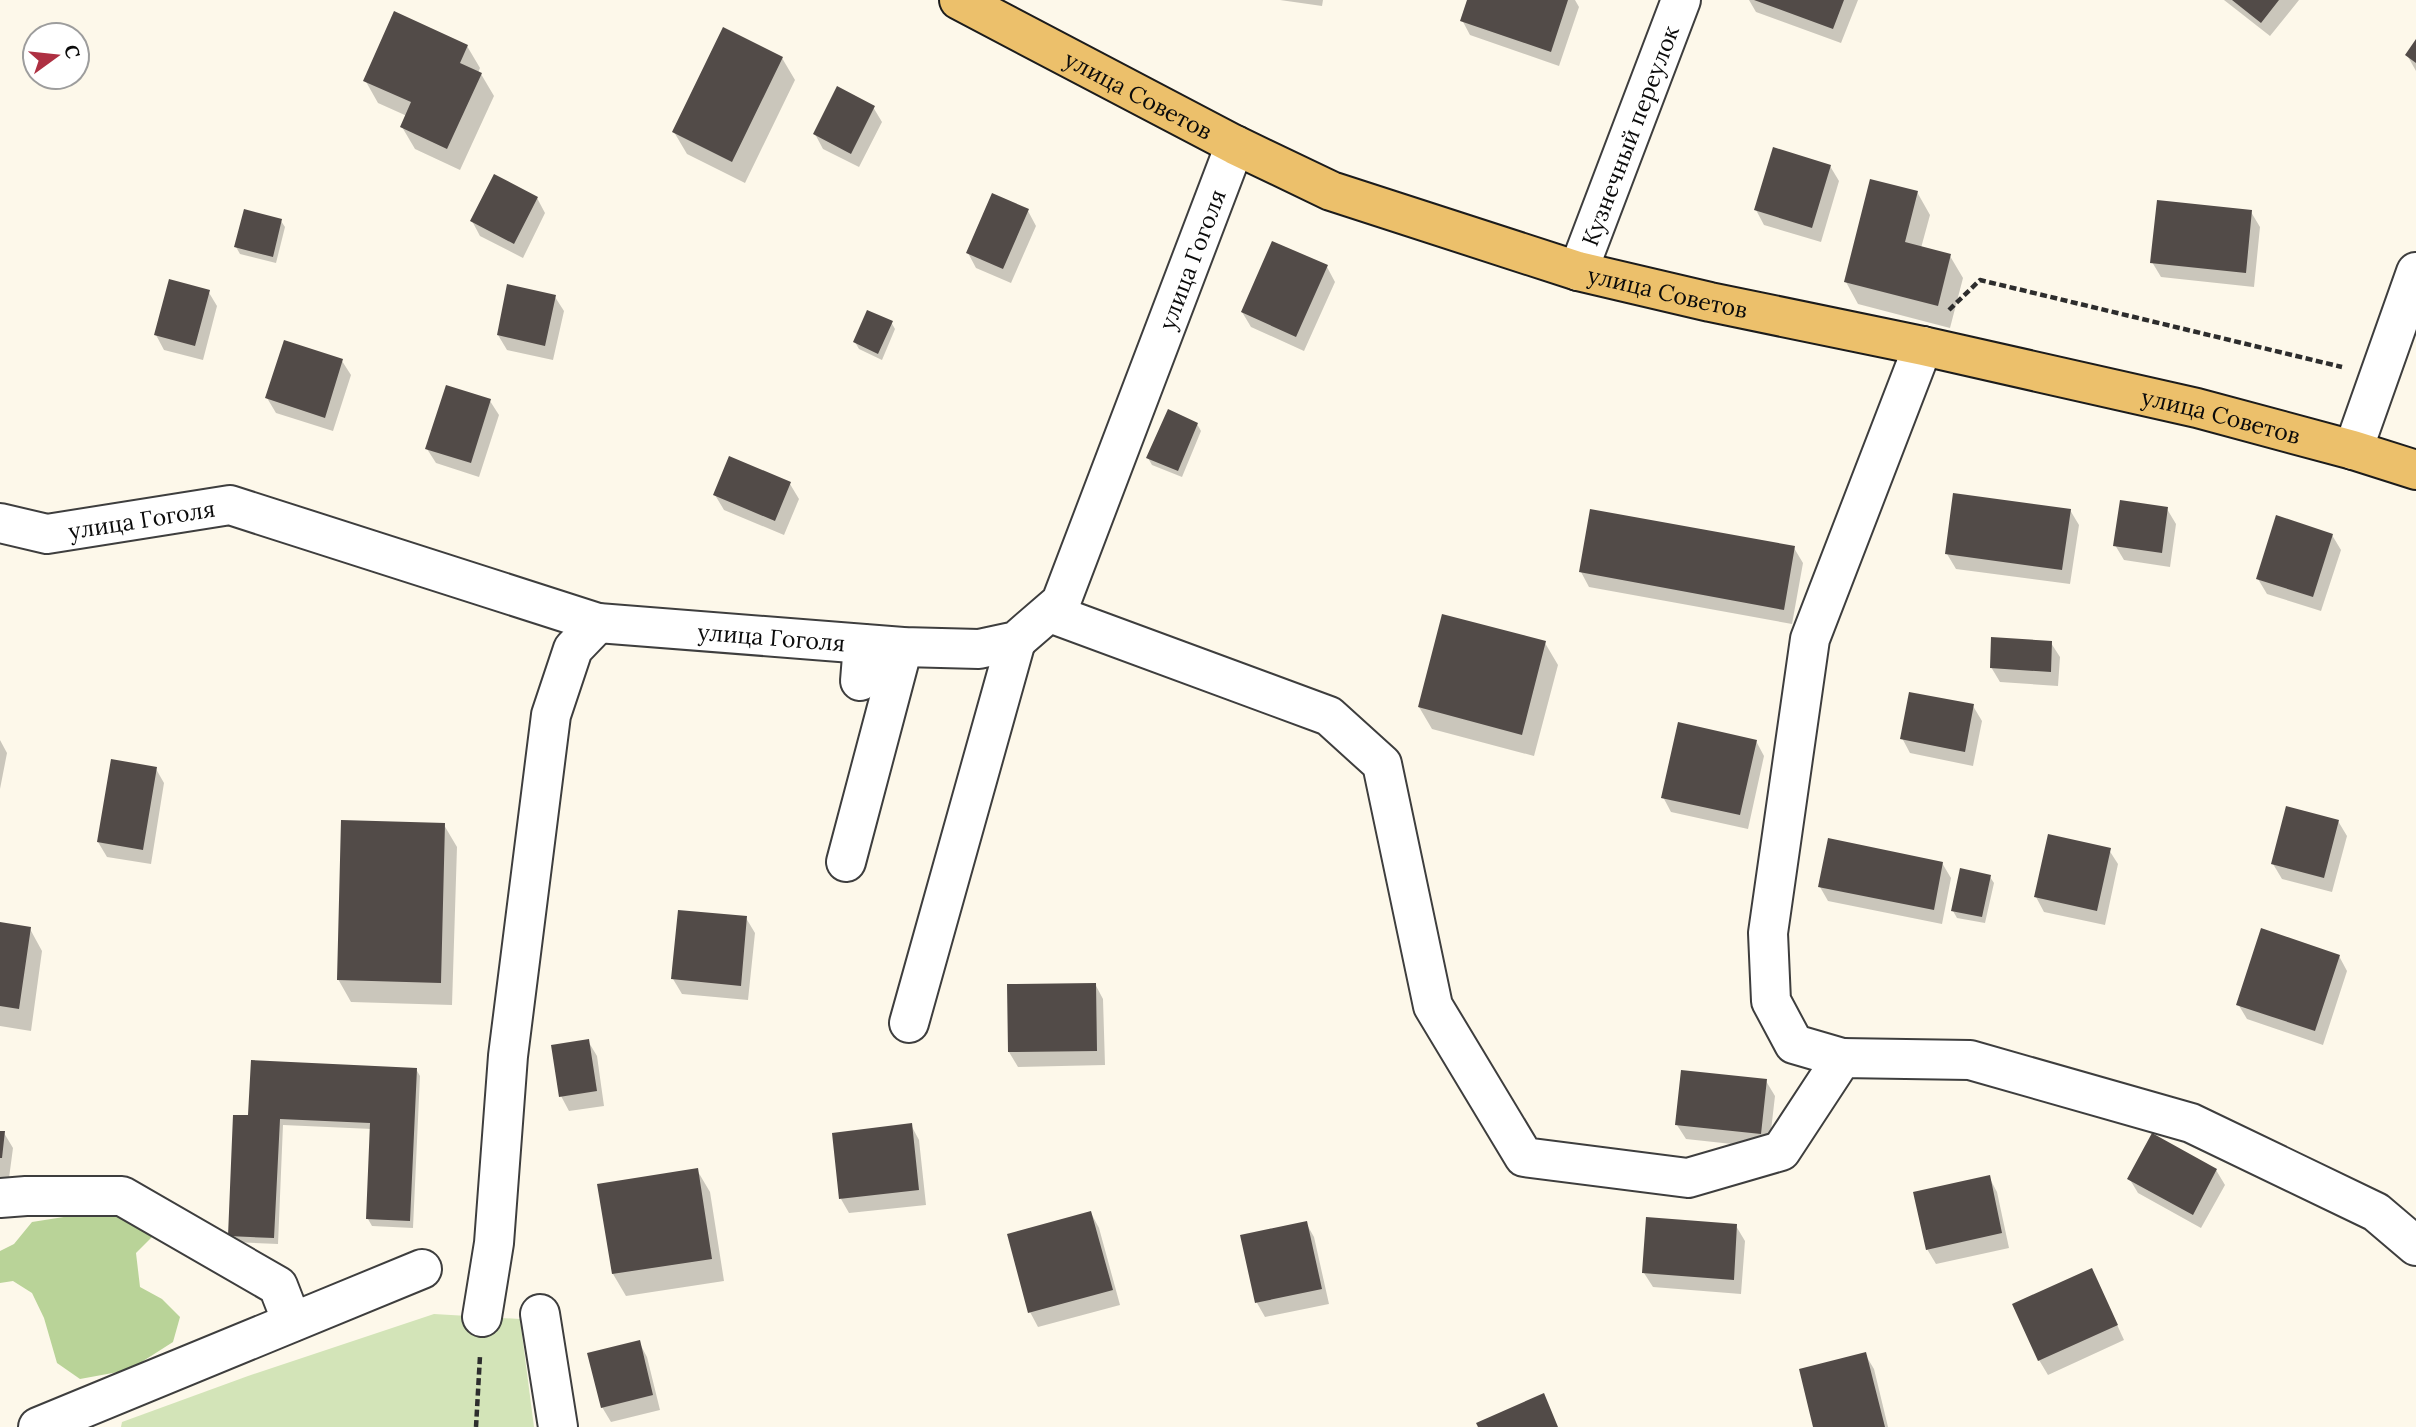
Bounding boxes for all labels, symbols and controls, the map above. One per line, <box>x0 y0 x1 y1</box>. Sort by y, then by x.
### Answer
north arrow <box>21 21 91 91</box>
street label: Кузнечный переулок <box>1574 21 1685 250</box>
text: С <box>59 42 86 61</box>
street label: улица Советов <box>1060 44 1218 145</box>
street label: улица Гоголя <box>1152 185 1231 334</box>
street label: улица Советов <box>1585 259 1750 324</box>
street label: улица Советов <box>2139 381 2304 450</box>
street label: улица Гоголя <box>66 493 217 545</box>
street label: улица Гоголя <box>697 616 846 657</box>

